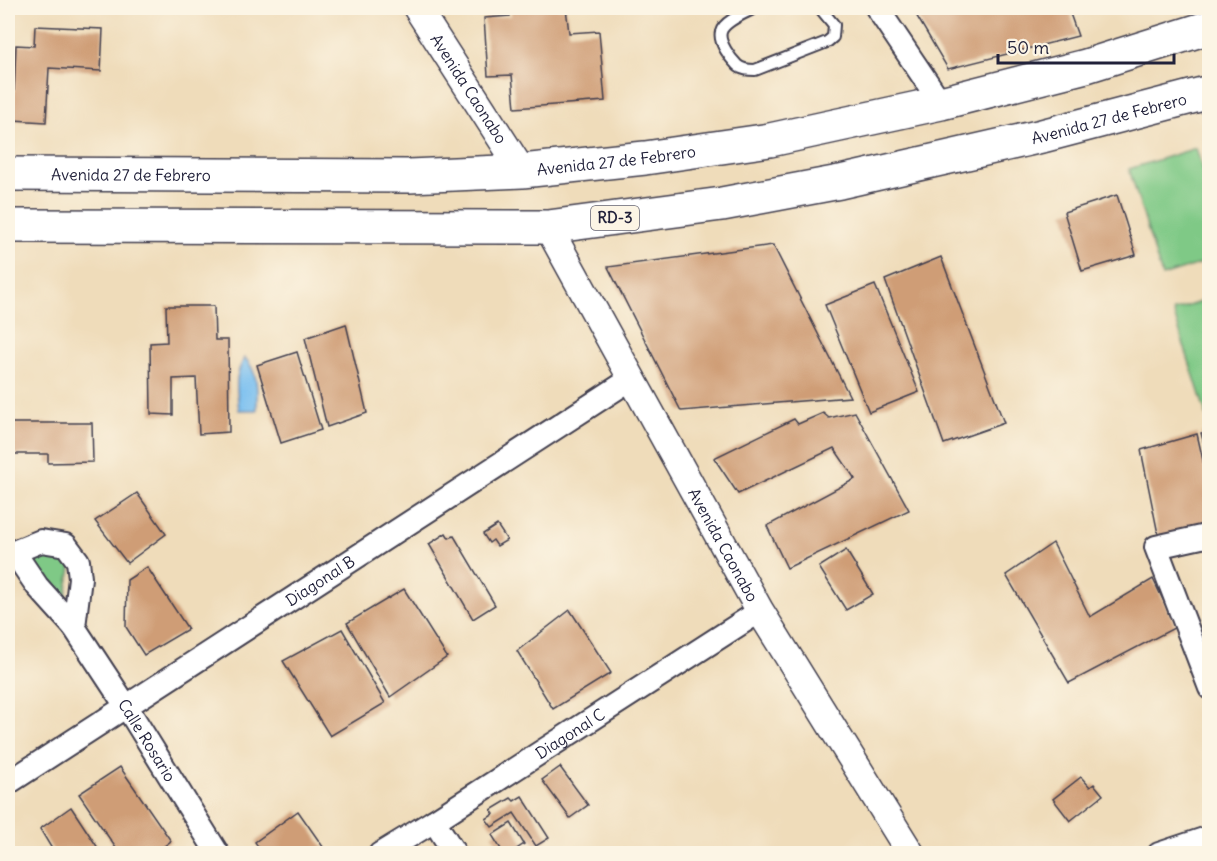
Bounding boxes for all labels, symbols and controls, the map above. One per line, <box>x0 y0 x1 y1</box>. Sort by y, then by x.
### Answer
scale bar <box>998 27 1174 65</box>
street label: Avenida Caonabo <box>426 30 512 147</box>
text: 50 m <box>1007 36 1049 59</box>
street label: Avenida 27 de Febrero <box>1029 89 1189 148</box>
street label: Avenida 27 de Febrero <box>536 141 697 179</box>
street label: Avenida 27 de Febrero <box>51 164 211 185</box>
road number: RD-3 <box>591 206 639 230</box>
street label: Avenida Caonabo <box>684 485 763 605</box>
street label: Diagonal B <box>282 551 358 610</box>
street label: Calle Rosario <box>114 695 180 785</box>
street label: Diagonal C <box>532 704 608 763</box>

